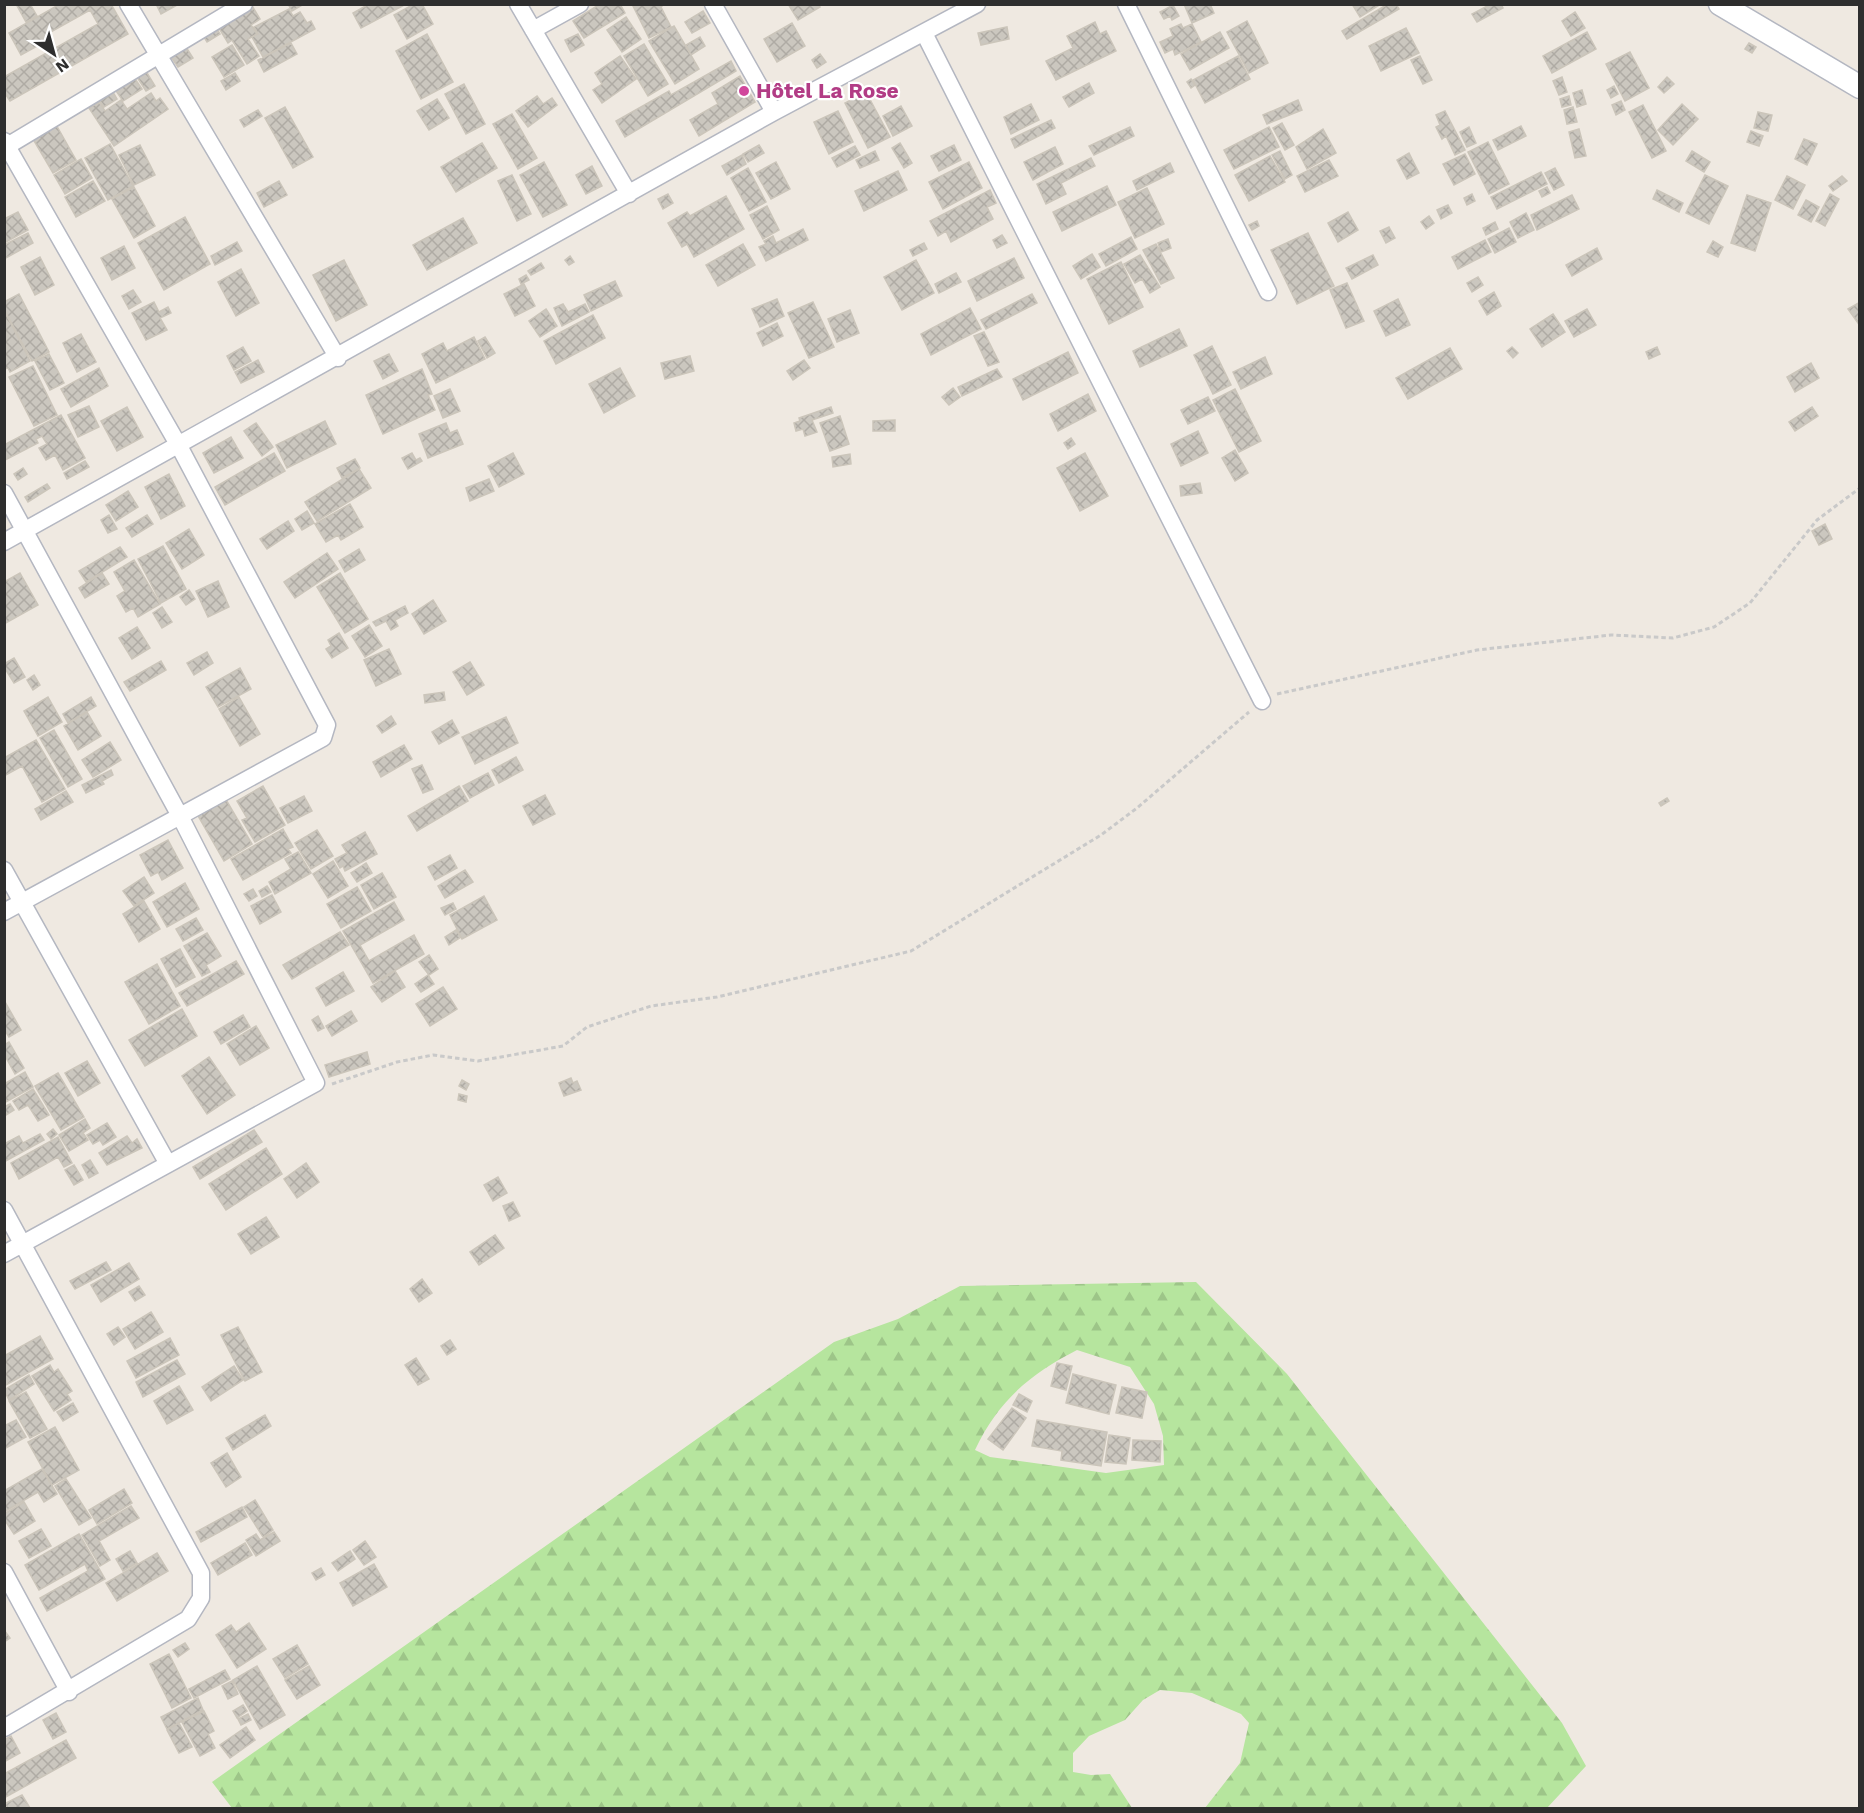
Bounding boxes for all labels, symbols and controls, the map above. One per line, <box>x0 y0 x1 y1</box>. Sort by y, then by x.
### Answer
north arrow <box>24 24 84 84</box>
text: N <box>52 55 73 77</box>
place label: Hôtel La Rose <box>756 78 899 103</box>
marker: Hôtel La Rose <box>737 84 751 98</box>

